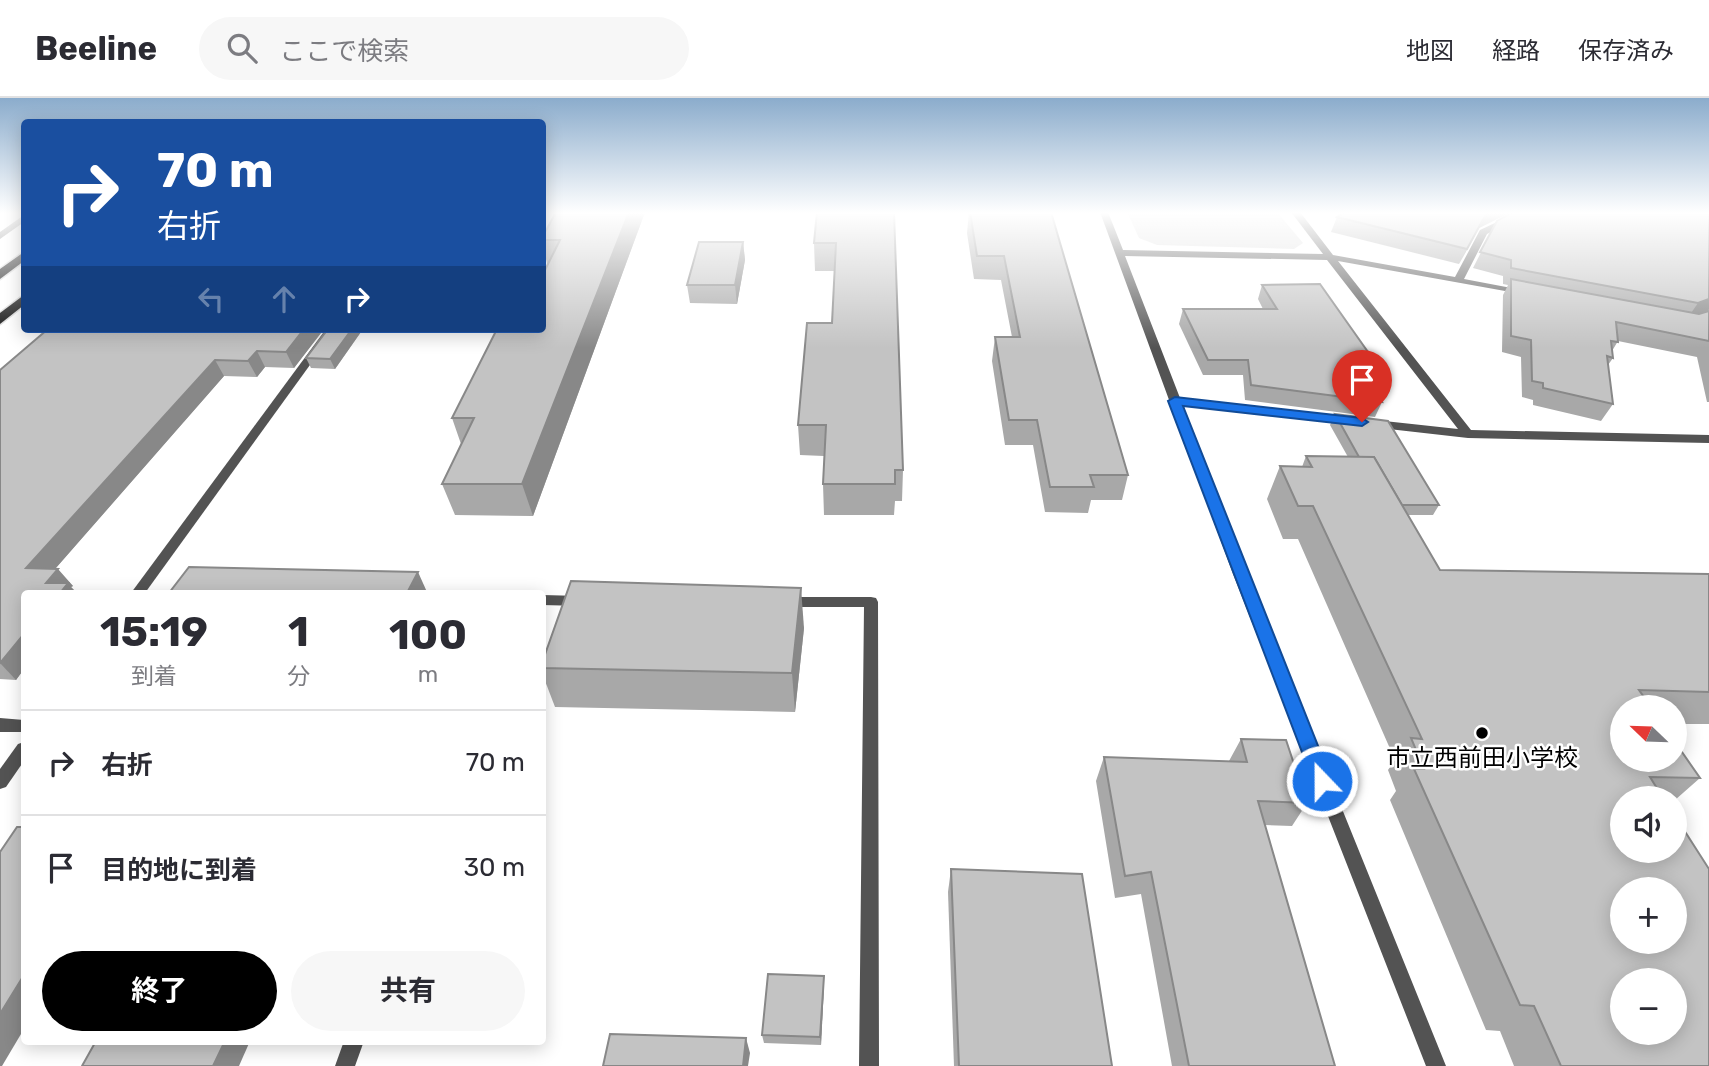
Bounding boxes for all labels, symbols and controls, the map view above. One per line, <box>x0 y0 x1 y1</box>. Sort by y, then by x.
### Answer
search box <box>199 17 689 80</box>
text: Beeline <box>35 29 157 68</box>
icon: search <box>223 29 261 67</box>
text: ここで検索 <box>279 36 409 67</box>
text: 地図 <box>1406 37 1454 65</box>
text: 経路 <box>1492 37 1540 65</box>
text: 保存済み <box>1578 37 1674 65</box>
text: 70 m <box>157 141 274 199</box>
icon: right <box>42 147 133 238</box>
text: 右折 <box>157 207 221 245</box>
icon: left <box>192 280 230 318</box>
icon: ahead <box>265 280 303 318</box>
icon: right <box>338 280 376 318</box>
pin <box>1332 350 1392 422</box>
icon: arrive <box>1343 361 1381 399</box>
text: 15:19 <box>100 607 208 657</box>
text: 1 <box>288 607 309 657</box>
text: 100 <box>389 610 467 660</box>
text: m <box>418 660 438 688</box>
text: 到着 <box>131 662 177 690</box>
text: 分 <box>287 662 310 690</box>
north arrow <box>1610 695 1687 772</box>
map controls <box>1610 695 1687 1045</box>
marker: 市立西前田小学校 <box>1474 725 1490 741</box>
icon: right <box>42 744 80 782</box>
position arrow <box>1285 744 1359 818</box>
place label: 市立西前田小学校 <box>1386 744 1578 772</box>
text: 70 m <box>466 747 525 778</box>
text: 右折 <box>101 750 153 781</box>
button: sound <box>1610 786 1687 863</box>
icon: arrive <box>42 849 80 887</box>
text: 30 m <box>463 852 525 883</box>
text: 目的地に到着 <box>101 855 257 886</box>
button: + <box>1610 877 1687 954</box>
button: 終了 <box>42 951 277 1031</box>
button: 共有 <box>291 951 525 1031</box>
button: − <box>1610 968 1687 1045</box>

